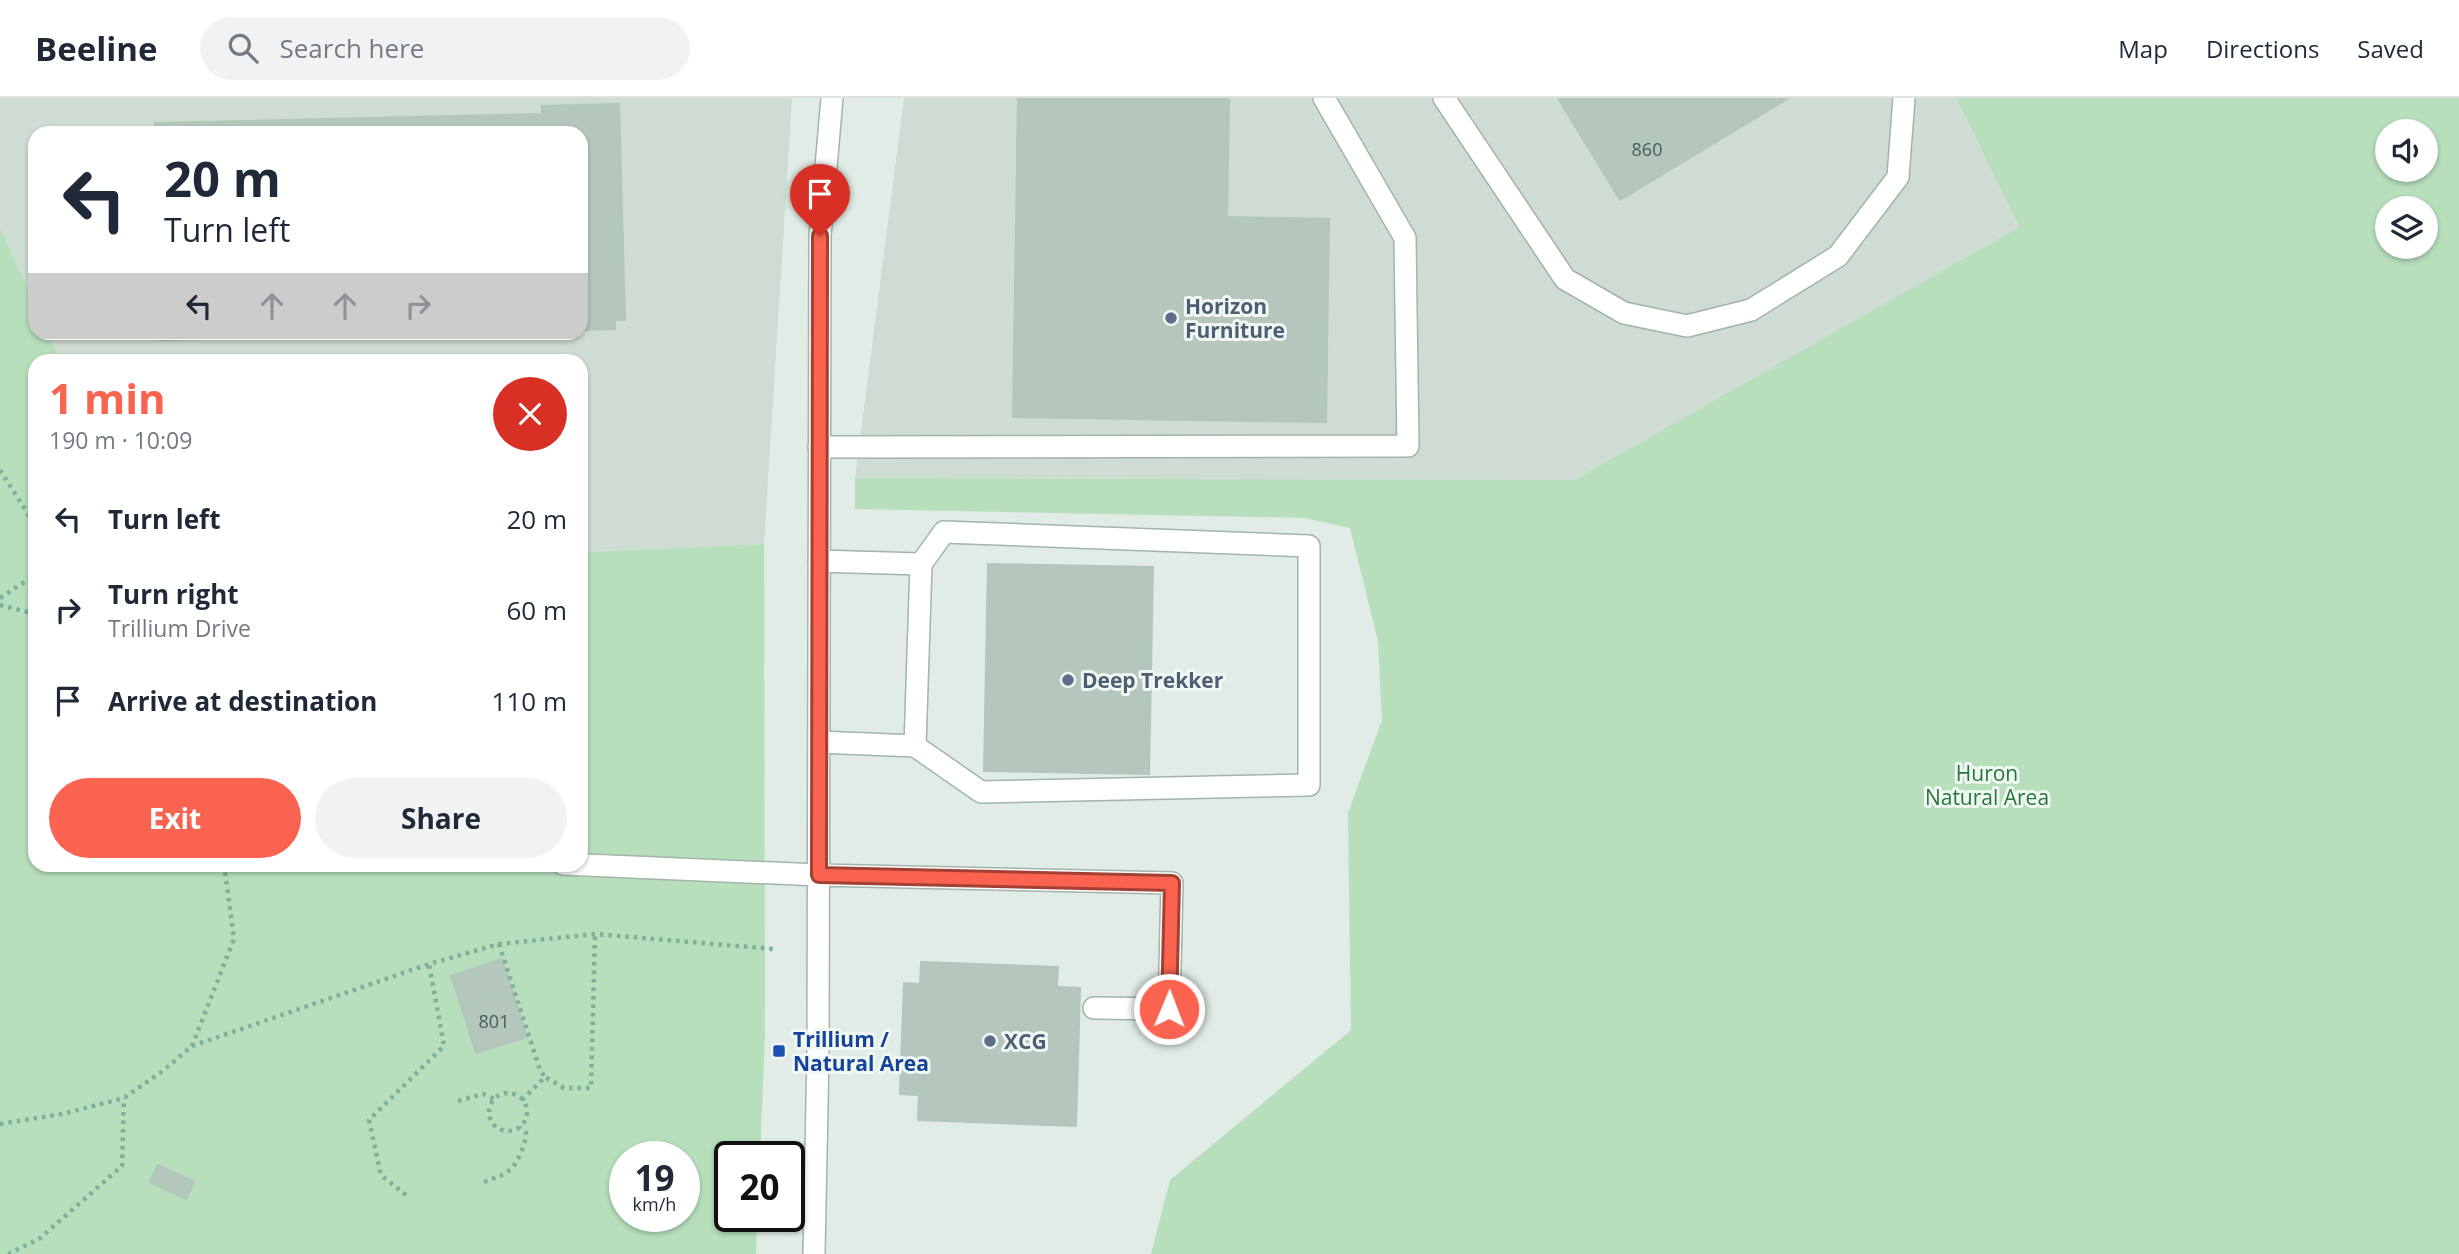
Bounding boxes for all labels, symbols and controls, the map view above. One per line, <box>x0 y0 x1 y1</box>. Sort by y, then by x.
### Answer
search box <box>200 17 690 80</box>
text: Beeline <box>35 26 158 71</box>
icon: search <box>224 29 262 67</box>
text: Search here <box>280 30 424 66</box>
text: Map <box>2118 32 2168 65</box>
text: Directions <box>2206 32 2319 65</box>
text: Saved <box>2357 32 2424 65</box>
map controls <box>2375 119 2438 259</box>
button: sound <box>2375 119 2438 182</box>
house number: 860 <box>1632 137 1662 161</box>
text: 20 m <box>164 145 281 211</box>
icon: left <box>49 154 140 245</box>
pin <box>790 164 850 236</box>
icon: arrive <box>801 175 839 213</box>
button: layers <box>2375 196 2438 259</box>
text: Turn left <box>164 208 290 251</box>
icon: left <box>180 287 218 325</box>
icon: ahead <box>253 287 291 325</box>
icon: ahead <box>326 287 364 325</box>
icon: right <box>399 287 437 325</box>
place label: Horizon Furniture <box>1185 292 1285 344</box>
marker: Horizon Furniture <box>1163 310 1179 326</box>
text: 1 min <box>49 369 166 426</box>
button: close <box>493 377 567 451</box>
text: 190 m · 10:09 <box>49 424 192 456</box>
icon: left <box>49 500 87 538</box>
text: Turn left <box>108 501 220 537</box>
text: 20 m <box>506 501 567 537</box>
text: Turn right <box>108 576 239 612</box>
icon: right <box>49 591 87 629</box>
text: 60 m <box>506 592 567 628</box>
text: Trillium Drive <box>108 612 251 644</box>
place label: Deep Trekker <box>1082 666 1224 694</box>
marker: Deep Trekker <box>1060 672 1076 688</box>
icon: arrive <box>49 682 87 720</box>
text: Arrive at destination <box>108 683 377 719</box>
text: 110 m <box>492 683 567 719</box>
park label: Huron Natural Area <box>1925 759 2049 811</box>
button: Exit <box>49 778 301 858</box>
button: Share <box>315 778 567 858</box>
position arrow <box>1132 972 1206 1046</box>
house number: 801 <box>479 1009 509 1033</box>
place label: Trillium / Natural Area <box>793 1025 929 1077</box>
place label: XCG <box>1004 1027 1047 1055</box>
marker: XCG <box>982 1033 998 1049</box>
marker: Trillium / Natural Area <box>771 1043 787 1059</box>
speed limit sign: 20 <box>714 1141 805 1232</box>
text: 19 <box>634 1154 675 1201</box>
text: km/h <box>633 1192 676 1216</box>

